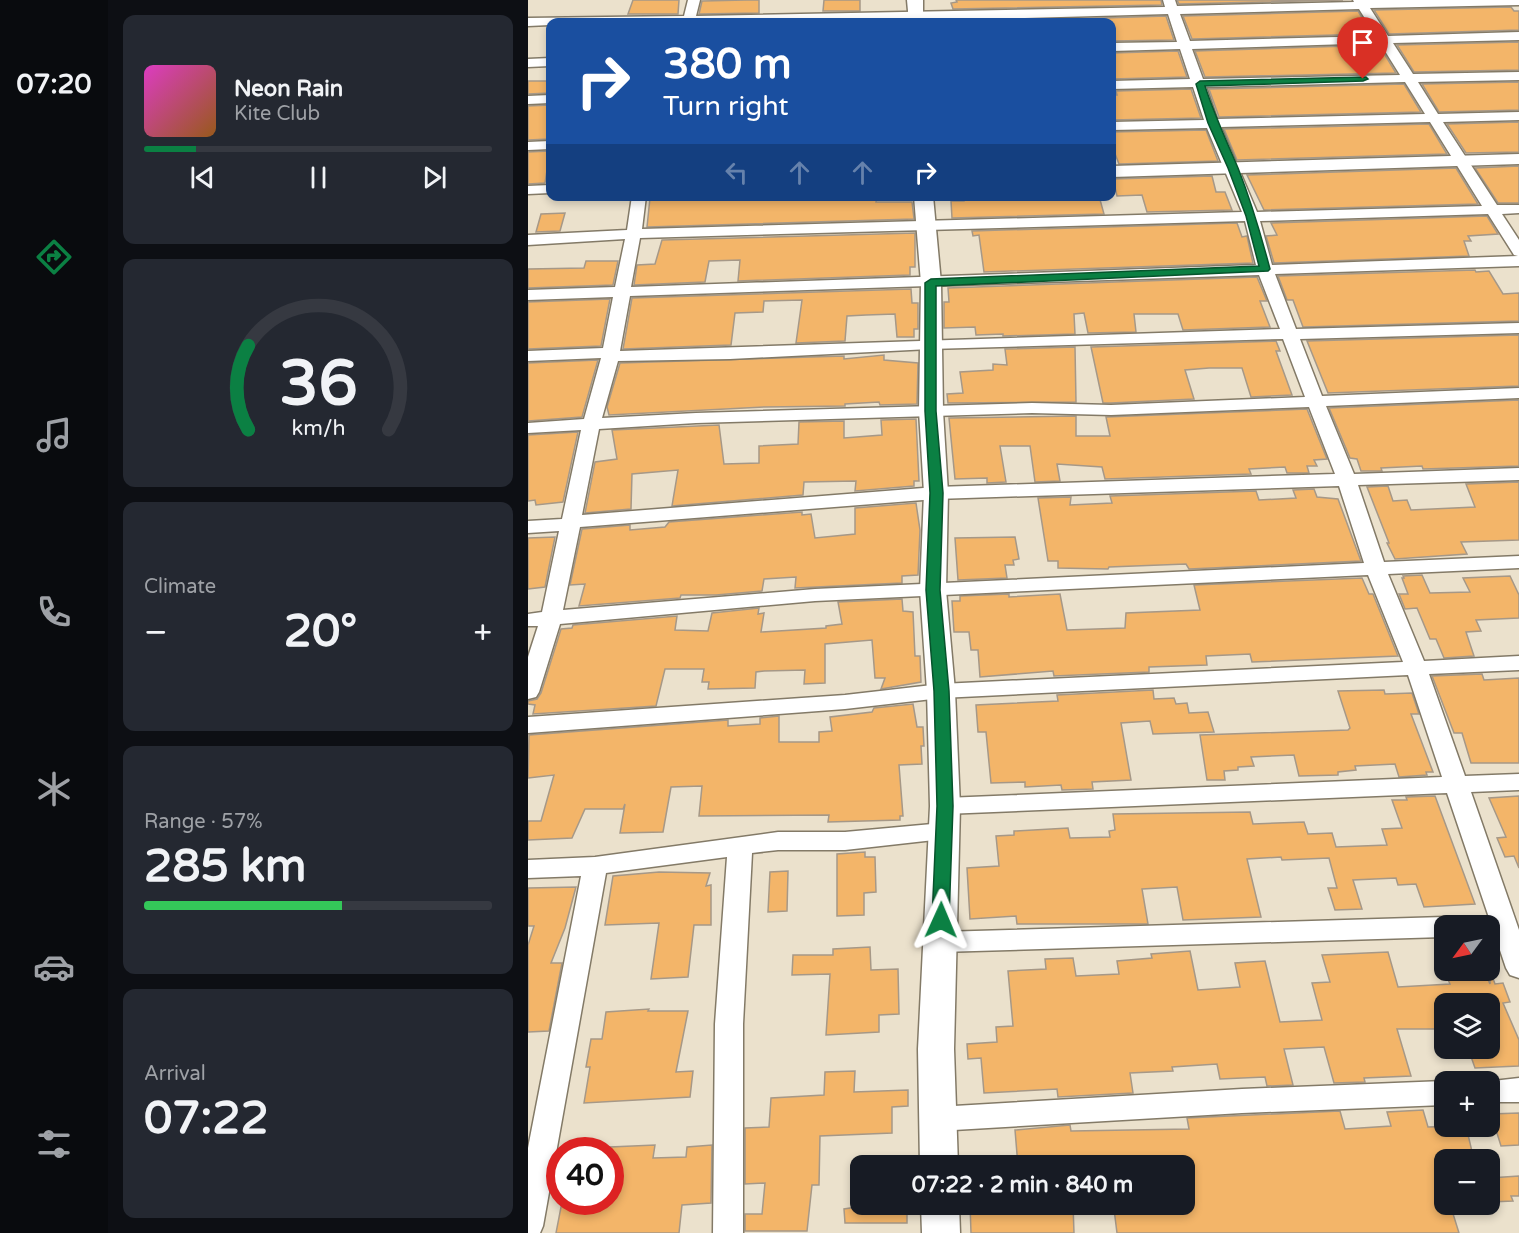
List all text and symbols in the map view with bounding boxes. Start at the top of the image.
pin [1337,17,1388,79]
icon: arrive [1346,26,1379,59]
text: 380 m [663,39,792,90]
icon: right [564,42,642,120]
text: 07:20 [17,68,91,101]
text: Neon Rain [234,76,343,102]
text: Turn right [663,90,789,123]
text: Kite Club [234,102,320,126]
icon: left [720,156,753,189]
icon: ahead [783,156,816,189]
icon: ahead [846,156,879,189]
icon: right [909,156,942,189]
icon: previous [186,161,219,194]
icon: pause [302,161,335,194]
icon: next [418,161,451,194]
icon: directions [33,236,75,278]
text: 36 [279,347,357,422]
icon: music [33,414,75,456]
text: km/h [291,415,345,441]
text: Climate [144,575,216,599]
icon: phone [33,591,75,633]
text: 20° [284,605,357,659]
text: − [144,613,168,652]
text: + [473,613,492,652]
icon: climate [33,768,75,810]
text: Range · 57% [144,810,263,834]
text: 285 km [144,840,306,894]
position arrow [909,888,973,952]
north arrow [1434,915,1500,981]
map controls [1434,915,1500,1215]
icon: car [33,946,75,988]
button: layers [1434,993,1500,1059]
text: Arrival [144,1062,206,1086]
button: + [1434,1071,1500,1137]
text: 07:22 [144,1092,269,1146]
icon: filters [33,1123,75,1165]
speed limit sign: 40 [546,1137,624,1215]
button: − [1434,1149,1500,1215]
text: 07:22 · 2 min · 840 m [912,1172,1133,1198]

